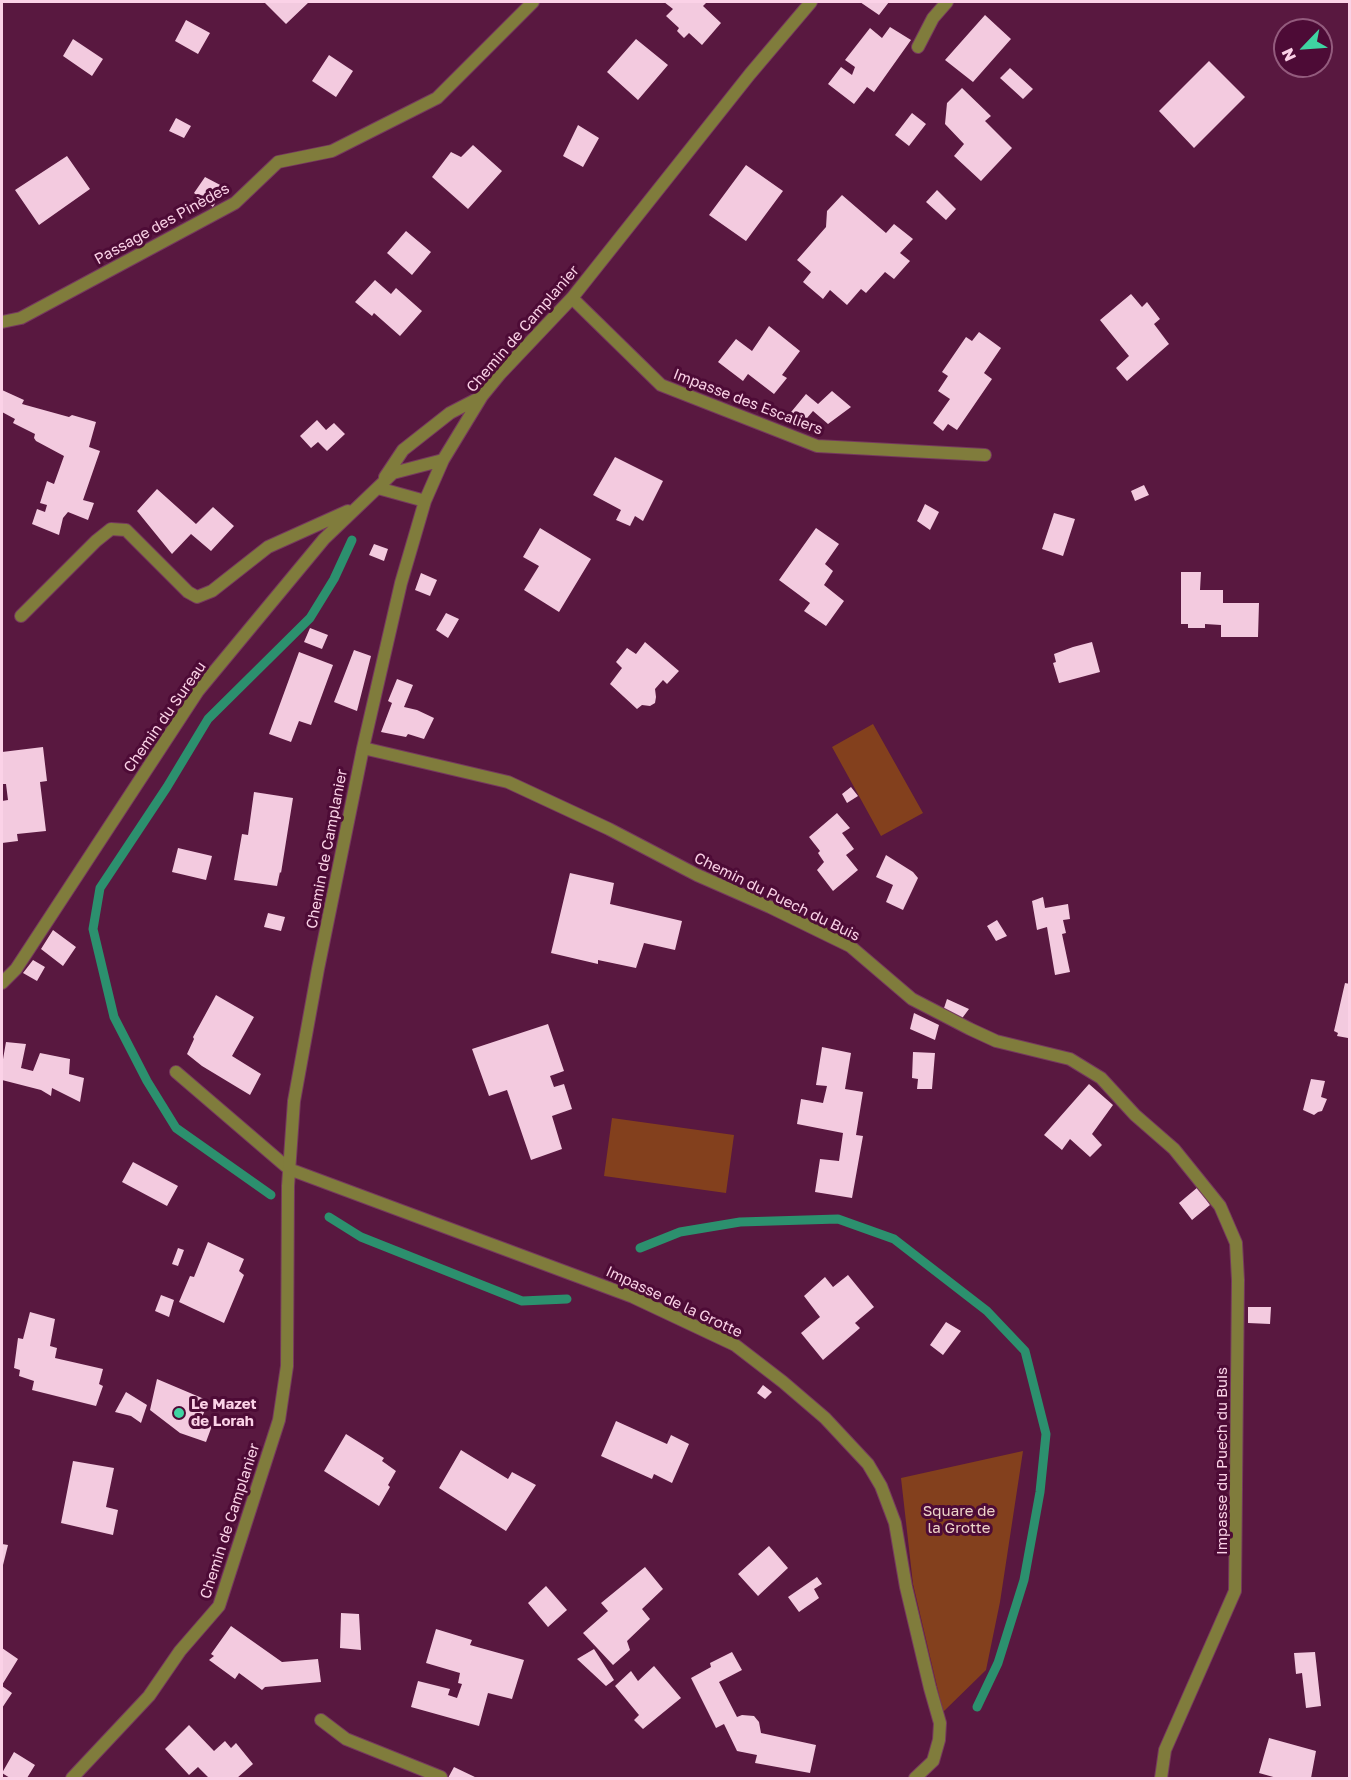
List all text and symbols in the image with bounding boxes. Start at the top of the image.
north arrow [1273,18,1333,78]
text: N [1277,45,1300,65]
street label: Passage des Pinèdes [91,179,233,269]
street label: Chemin de Camplanier [463,262,583,396]
street label: Impasse des Escaliers [671,365,825,439]
street label: Chemin du Sureau [120,658,210,776]
street label: Chemin de Camplanier [303,768,351,930]
street label: Chemin du Puech du Buis [691,849,863,945]
street label: Impasse de la Grotte [603,1262,745,1342]
street label: Impasse du Puech du Buis [1213,1367,1231,1555]
place label: Le Mazet de Lorah [191,1395,257,1430]
marker: Le Mazet de Lorah [172,1406,186,1420]
street label: Chemin de Camplanier [196,1441,264,1601]
park label: Square de la Grotte [923,1502,995,1537]

